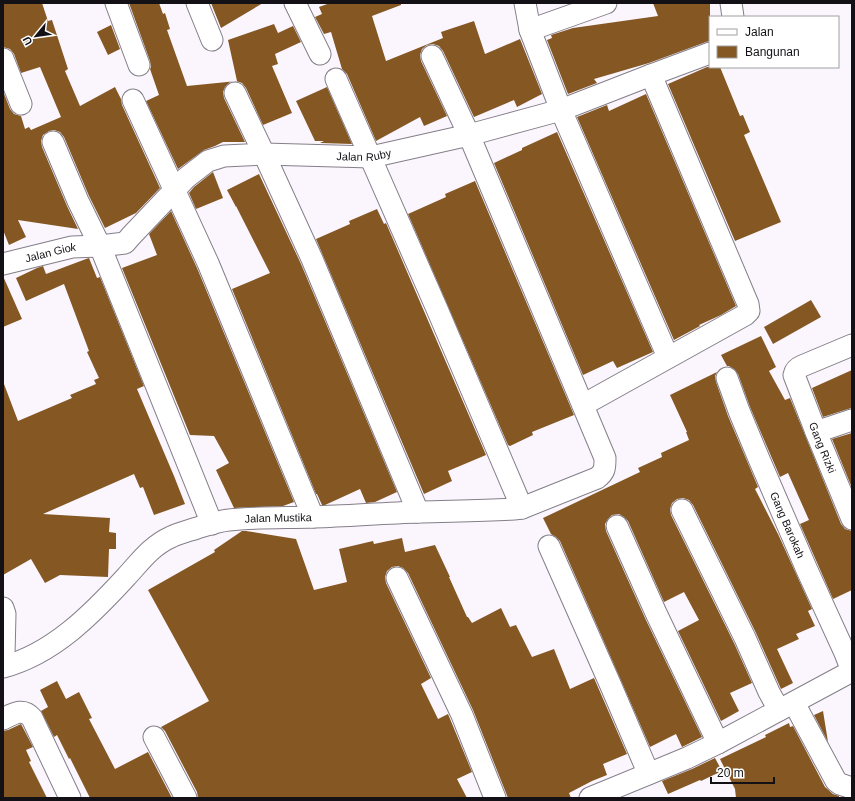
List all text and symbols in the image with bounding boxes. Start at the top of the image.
north arrow [16,16,56,56]
legend [709,16,839,68]
text: Jalan [745,25,774,39]
text: U [20,34,34,47]
text: Bangunan [745,45,800,59]
street label: Jalan Ruby [336,147,393,163]
street label: Jalan Giok [24,241,77,264]
street label: Gang Rizki [807,421,838,475]
street label: Gang Barokah [768,490,807,560]
street label: Jalan Mustika [244,511,313,525]
scale bar [711,759,774,785]
text: 20 m [717,766,744,780]

